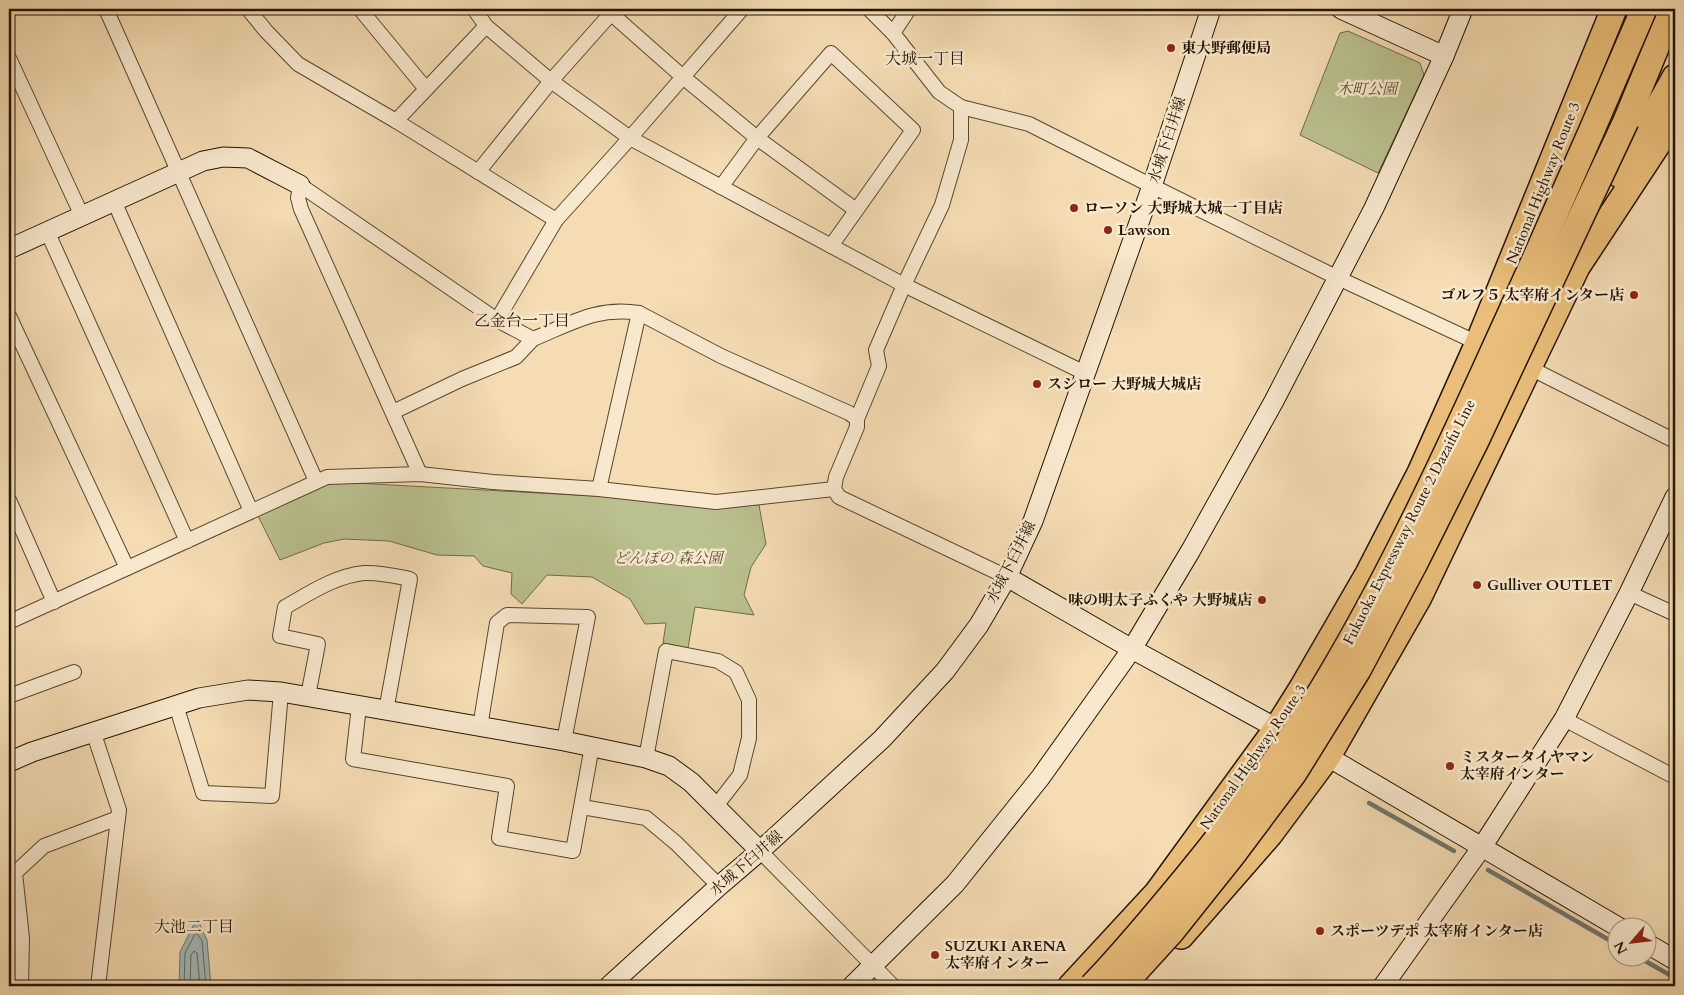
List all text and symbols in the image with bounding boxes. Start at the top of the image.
place label: 東大野郵便局 [1181,38,1271,58]
marker: 東大野郵便局 [1165,42,1177,54]
district label: 大城一丁目 [885,48,965,70]
park label: 木町公園 [1337,79,1400,99]
street label: 水城下臼井線 [1144,94,1190,186]
street label: National Highway Route 3 [1501,99,1585,267]
place label: ローソン 大野城大城一丁目店 [1084,198,1282,218]
marker: ローソン 大野城大城一丁目店 [1068,202,1080,214]
place label: Lawson [1118,220,1171,240]
marker: Lawson [1102,224,1114,236]
place label: ゴルフ５ 太宰府インター店 [1441,285,1624,305]
marker: ゴルフ５ 太宰府インター店 [1628,289,1640,301]
district label: 乙金台一丁目 [474,310,570,332]
place label: スシロー 大野城大城店 [1047,374,1201,394]
marker: スシロー 大野城大城店 [1031,378,1043,390]
street label: Fukuoka Expressway Route 2 Dazaifu Line [1338,396,1480,648]
street label: 水城下臼井線 [982,517,1040,607]
park label: どんぽの 森公園 [613,548,726,568]
place label: Gulliver OUTLET [1487,575,1613,595]
marker: Gulliver OUTLET [1471,579,1483,591]
place label: 味の明太子ふくや 大野城店 [1068,590,1252,610]
marker: 味の明太子ふくや 大野城店 [1256,594,1268,606]
street label: National Highway Route 3 [1195,680,1311,834]
place label: ミスタータイヤマン 太宰府インター [1460,747,1595,784]
marker: ミスタータイヤマン 太宰府インター [1444,760,1456,772]
street label: 水城下臼井線 [705,826,787,900]
district label: 大池二丁目 [154,916,234,938]
north arrow [1606,918,1656,968]
place label: スポーツデポ 太宰府インター店 [1330,921,1543,941]
marker: スポーツデポ 太宰府インター店 [1314,925,1326,937]
place label: SUZUKI ARENA 太宰府インター [945,936,1067,973]
text: N [1610,938,1632,958]
marker: SUZUKI ARENA 太宰府インター [929,949,941,961]

